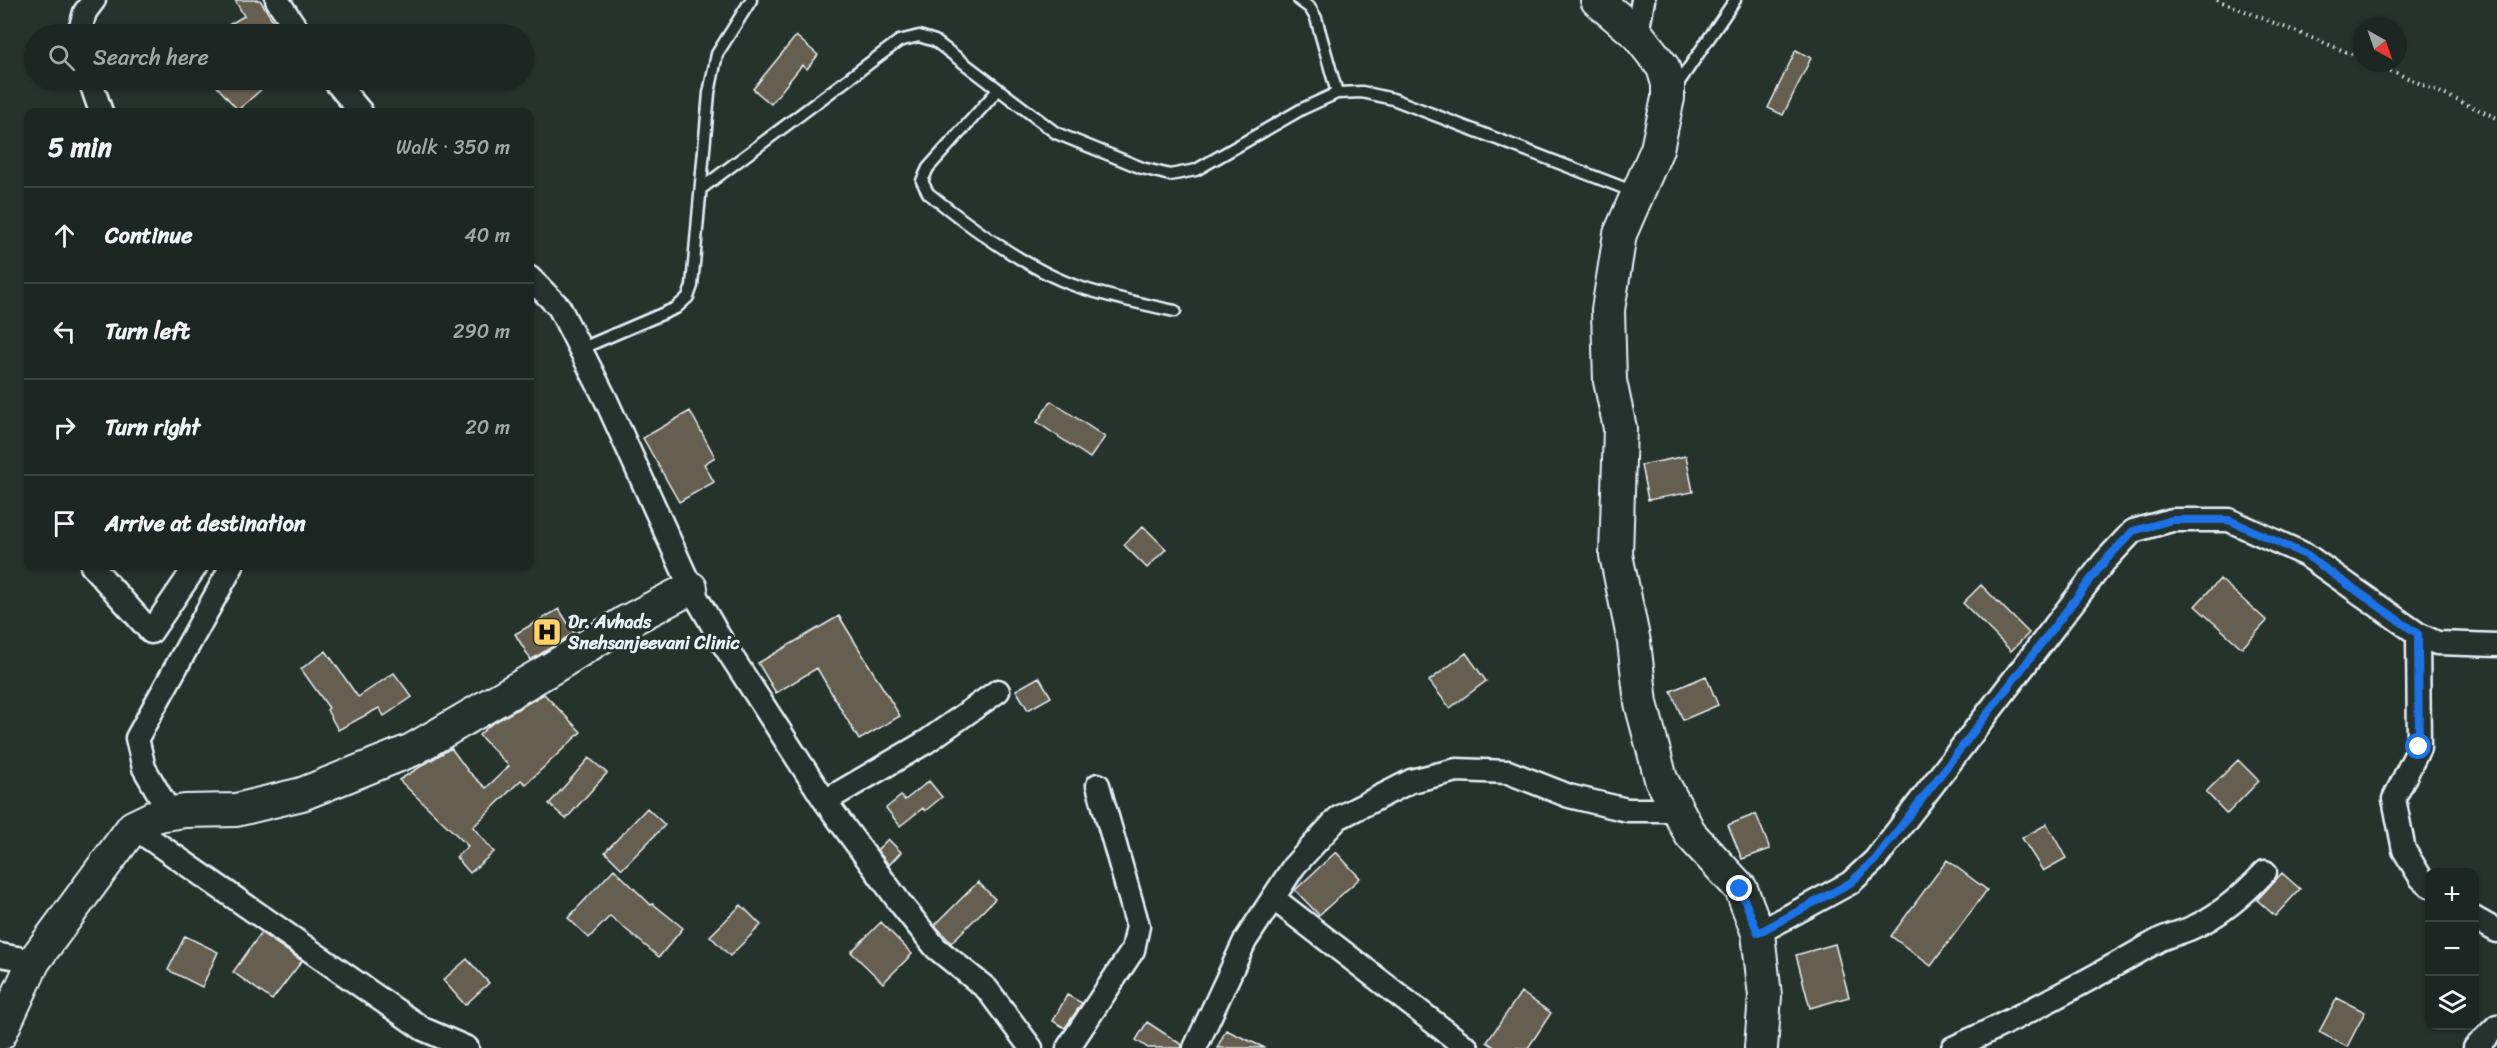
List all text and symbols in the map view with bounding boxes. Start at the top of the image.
north arrow [2353,18,2407,72]
search box [24,24,534,90]
text: Search here [93,38,209,77]
icon: search [45,41,78,74]
text: 5 min [48,124,112,170]
text: Walk · 350 m [396,130,510,165]
text: Continue [105,216,193,255]
text: 40 m [464,218,510,253]
icon: ahead [48,219,81,252]
text: Turn left [105,312,190,351]
text: 290 m [453,314,510,349]
icon: left [48,315,81,348]
text: Turn right [105,408,200,447]
text: 20 m [465,410,510,445]
icon: right [48,411,81,444]
text: Arrive at destination [105,504,306,543]
icon: arrive [48,507,81,540]
place label: Dr. Avhads Snehsanjeevani Clinic [567,606,740,659]
hospital icon: Dr. Avhads Snehsanjeevani Clinic [531,616,563,648]
route start [2405,733,2431,759]
map controls [2425,868,2479,1030]
button: + [2425,868,2479,922]
route end [1726,875,1752,901]
button: − [2425,922,2479,976]
button: layers [2425,976,2479,1030]

